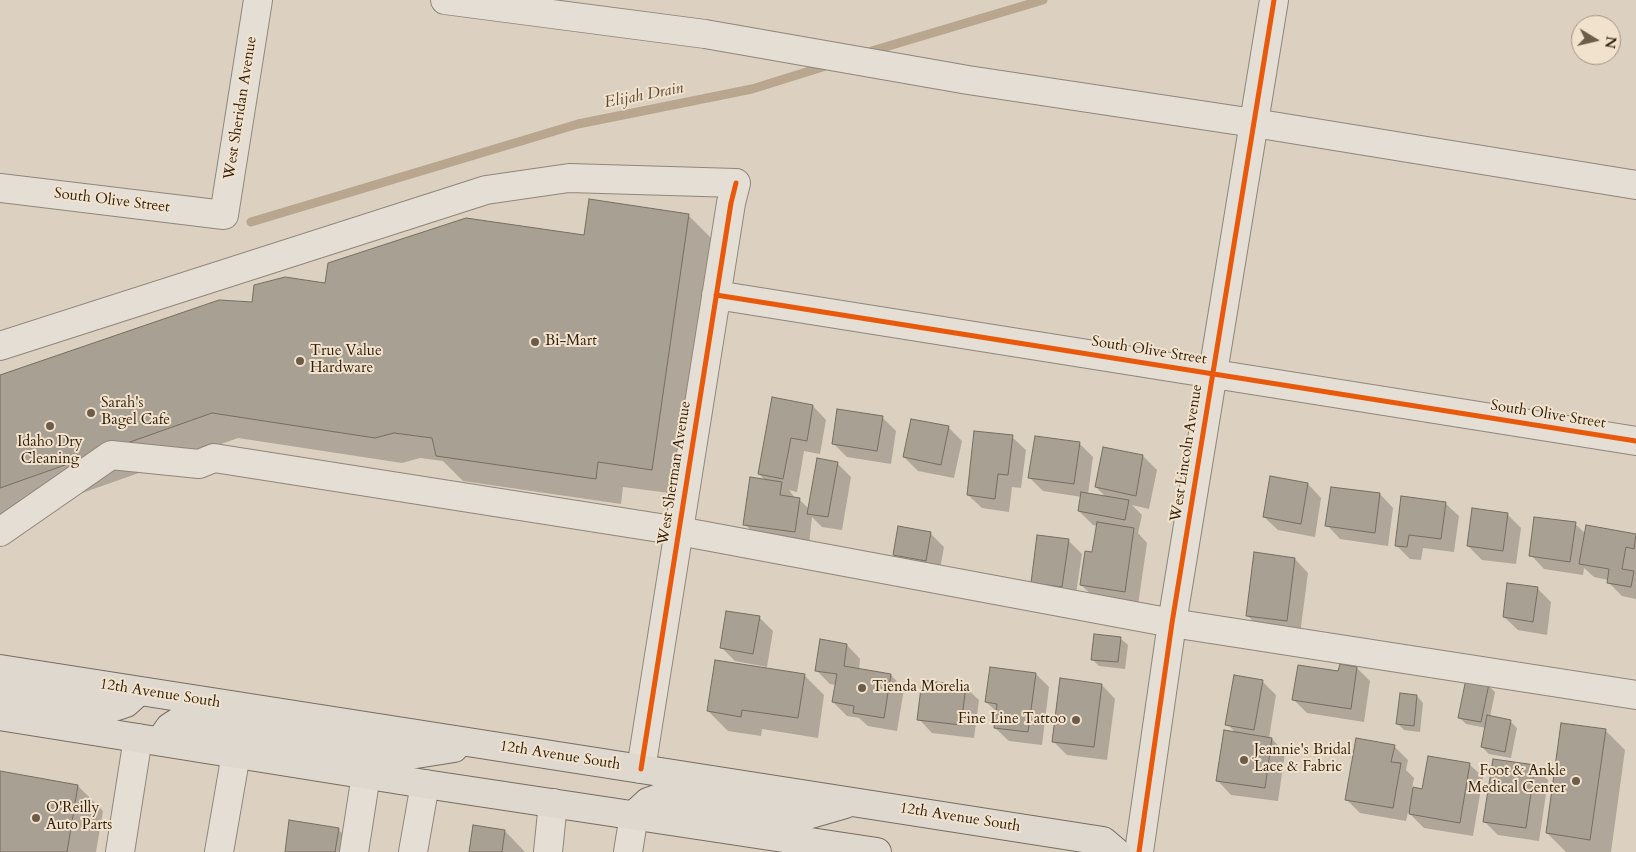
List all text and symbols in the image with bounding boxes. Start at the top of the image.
north arrow [1571,15,1621,65]
street label: West Sheridan Avenue [221,35,261,181]
text: N [1600,35,1621,50]
water label: Elijah Drain [603,79,685,113]
street label: South Olive Street [53,185,171,217]
place label: Bi-Mart [545,333,597,351]
street label: South Olive Street [1090,333,1208,369]
marker: Bi-Mart [529,336,541,348]
place label: True Value Hardware [310,343,382,378]
marker: True Value Hardware [294,355,306,367]
street label: West Lincoln Avenue [1167,383,1207,523]
place label: Sarah's Bagel Cafe [101,395,170,430]
street label: South Olive Street [1489,397,1607,433]
street label: West Sherman Avenue [655,400,695,546]
marker: Sarah's Bagel Cafe [85,407,97,419]
marker: Idaho Dry Cleaning [44,420,56,432]
place label: Idaho Dry Cleaning [17,434,83,469]
street label: 12th Avenue South [98,676,222,712]
place label: Tienda Morelia [872,679,970,697]
marker: Tienda Morelia [856,682,868,694]
place label: Fine Line Tattoo [958,711,1066,729]
marker: Fine Line Tattoo [1070,714,1082,726]
street label: 12th Avenue South [498,738,622,774]
place label: Jeannie's Bridal Lace & Fabric [1254,742,1351,777]
marker: Jeannie's Bridal Lace & Fabric [1238,754,1250,766]
place label: Foot & Ankle Medical Center [1468,763,1566,798]
marker: Foot & Ankle Medical Center [1570,775,1582,787]
place label: O'Reilly Auto Parts [46,800,112,835]
street label: 12th Avenue South [898,800,1022,836]
marker: O'Reilly Auto Parts [30,812,42,824]

